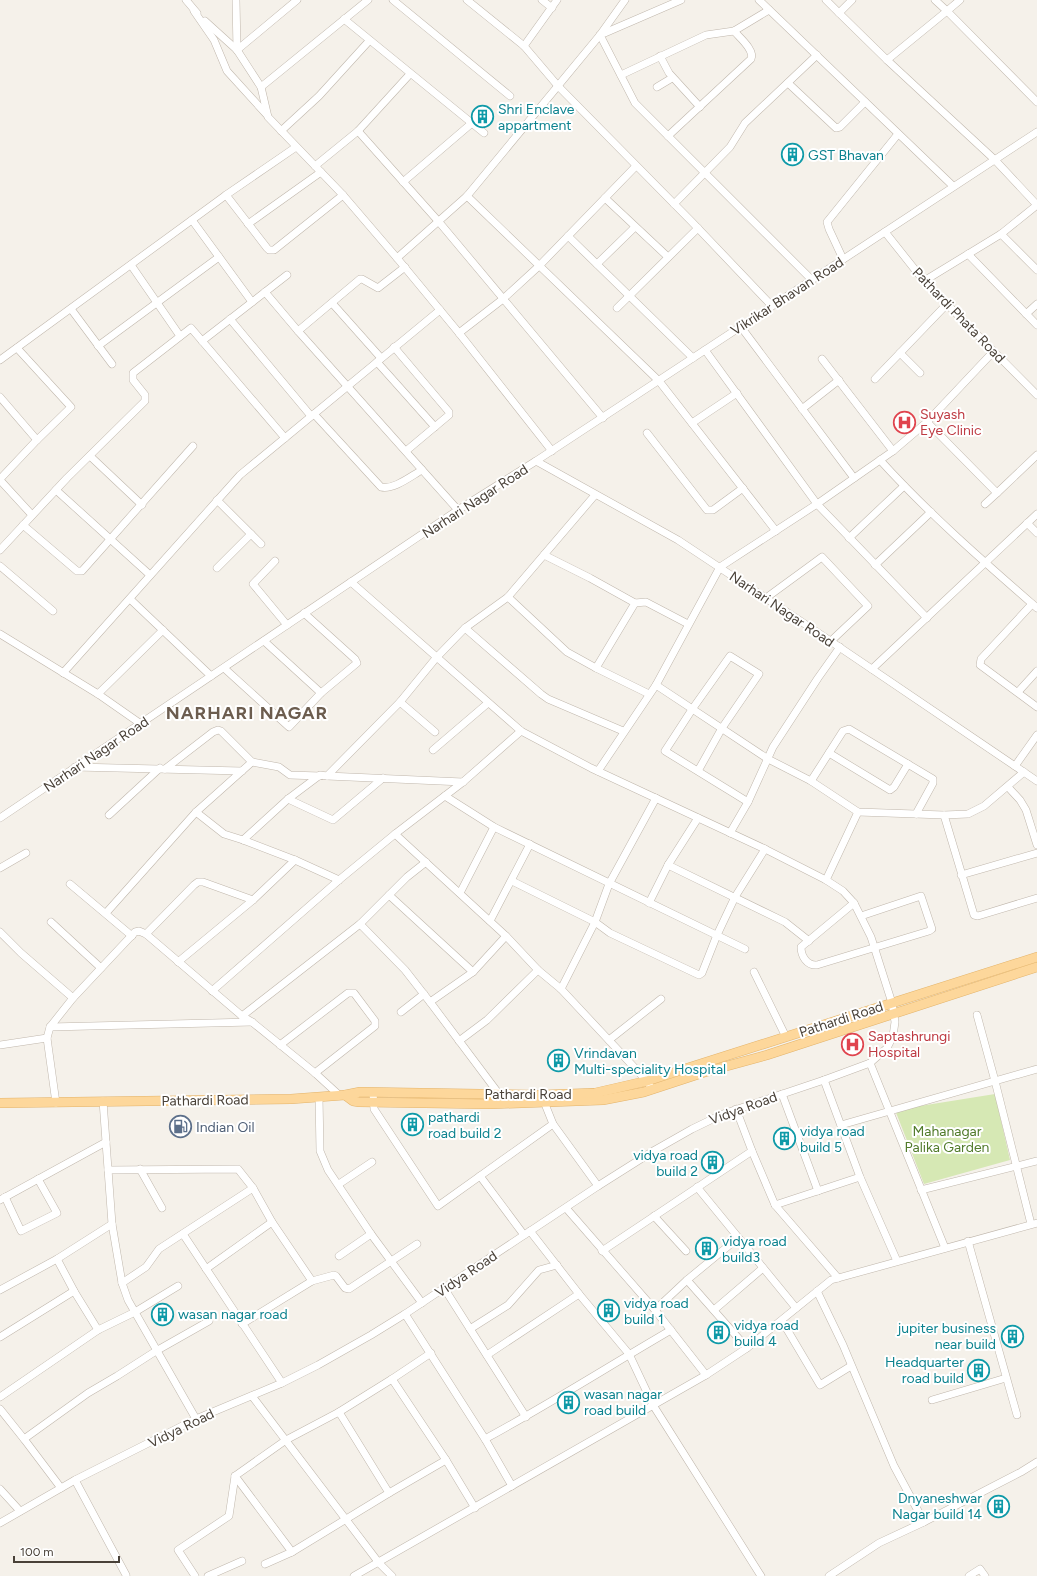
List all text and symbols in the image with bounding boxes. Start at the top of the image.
place label: Shri Enclave appartment [498,101,575,134]
building icon: Shri Enclave appartment [470,104,496,130]
building icon: GST Bhavan [780,142,806,168]
place label: GST Bhavan [808,147,884,164]
street label: Vikrikar Bhavan Road [728,254,847,339]
street label: Pathardi Phata Road [909,264,1009,367]
place label: Suyash Eye Clinic [920,406,982,439]
hospital icon: Suyash Eye Clinic [891,409,917,435]
street label: Narhari Nagar Road [419,461,531,542]
street label: Narhari Nagar Road [726,568,837,651]
district label: NARHARI NAGAR [166,702,328,724]
street label: Narhari Nagar Road [41,713,152,796]
street label: Pathardi Road [797,998,885,1041]
place label: Saptashrungi Hospital [868,1028,951,1061]
hospital icon: Saptashrungi Hospital [840,1031,866,1057]
place label: Vrindavan Multi-speciality Hospital [574,1045,726,1078]
building icon: Vrindavan Multi-speciality Hospital [546,1048,572,1074]
street label: Pathardi Road [484,1086,572,1103]
street label: Vidya Road [707,1088,780,1129]
street label: Pathardi Road [161,1091,249,1110]
place label: pathardi road build 2 [428,1109,502,1142]
building icon: pathardi road build 2 [399,1112,425,1138]
fuel station icon: Indian Oil [167,1114,193,1140]
place label: Indian Oil [196,1119,255,1136]
place label: vidya road build 5 [800,1123,865,1156]
park label: Mahanagar Palika Garden [905,1123,990,1156]
building icon: vidya road build 5 [771,1126,797,1152]
place label: vidya road build 2 [633,1147,698,1180]
building icon: vidya road build 2 [700,1150,726,1176]
place label: vidya road build3 [722,1233,787,1266]
building icon: vidya road build3 [694,1236,720,1262]
street label: Vidya Road [432,1247,501,1301]
place label: vidya road build 1 [624,1295,689,1328]
building icon: vidya road build 1 [596,1298,622,1324]
building icon: wasan nagar road [149,1301,175,1327]
place label: wasan nagar road [178,1306,288,1323]
place label: vidya road build 4 [734,1317,799,1350]
building icon: vidya road build 4 [705,1320,731,1346]
place label: jupiter business near build [897,1320,996,1353]
building icon: jupiter business near build [999,1323,1025,1349]
place label: Headquarter road build [885,1354,964,1387]
building icon: Headquarter road build [966,1357,992,1383]
place label: wasan nagar road build [584,1386,662,1419]
building icon: wasan nagar road build [555,1389,581,1415]
street label: Vidya Road [146,1405,217,1452]
place label: Dnyaneshwar Nagar build 14 [892,1490,982,1523]
building icon: Dnyaneshwar Nagar build 14 [985,1493,1011,1519]
scale bar [14,1538,119,1564]
text: 100 m [20,1545,54,1559]

